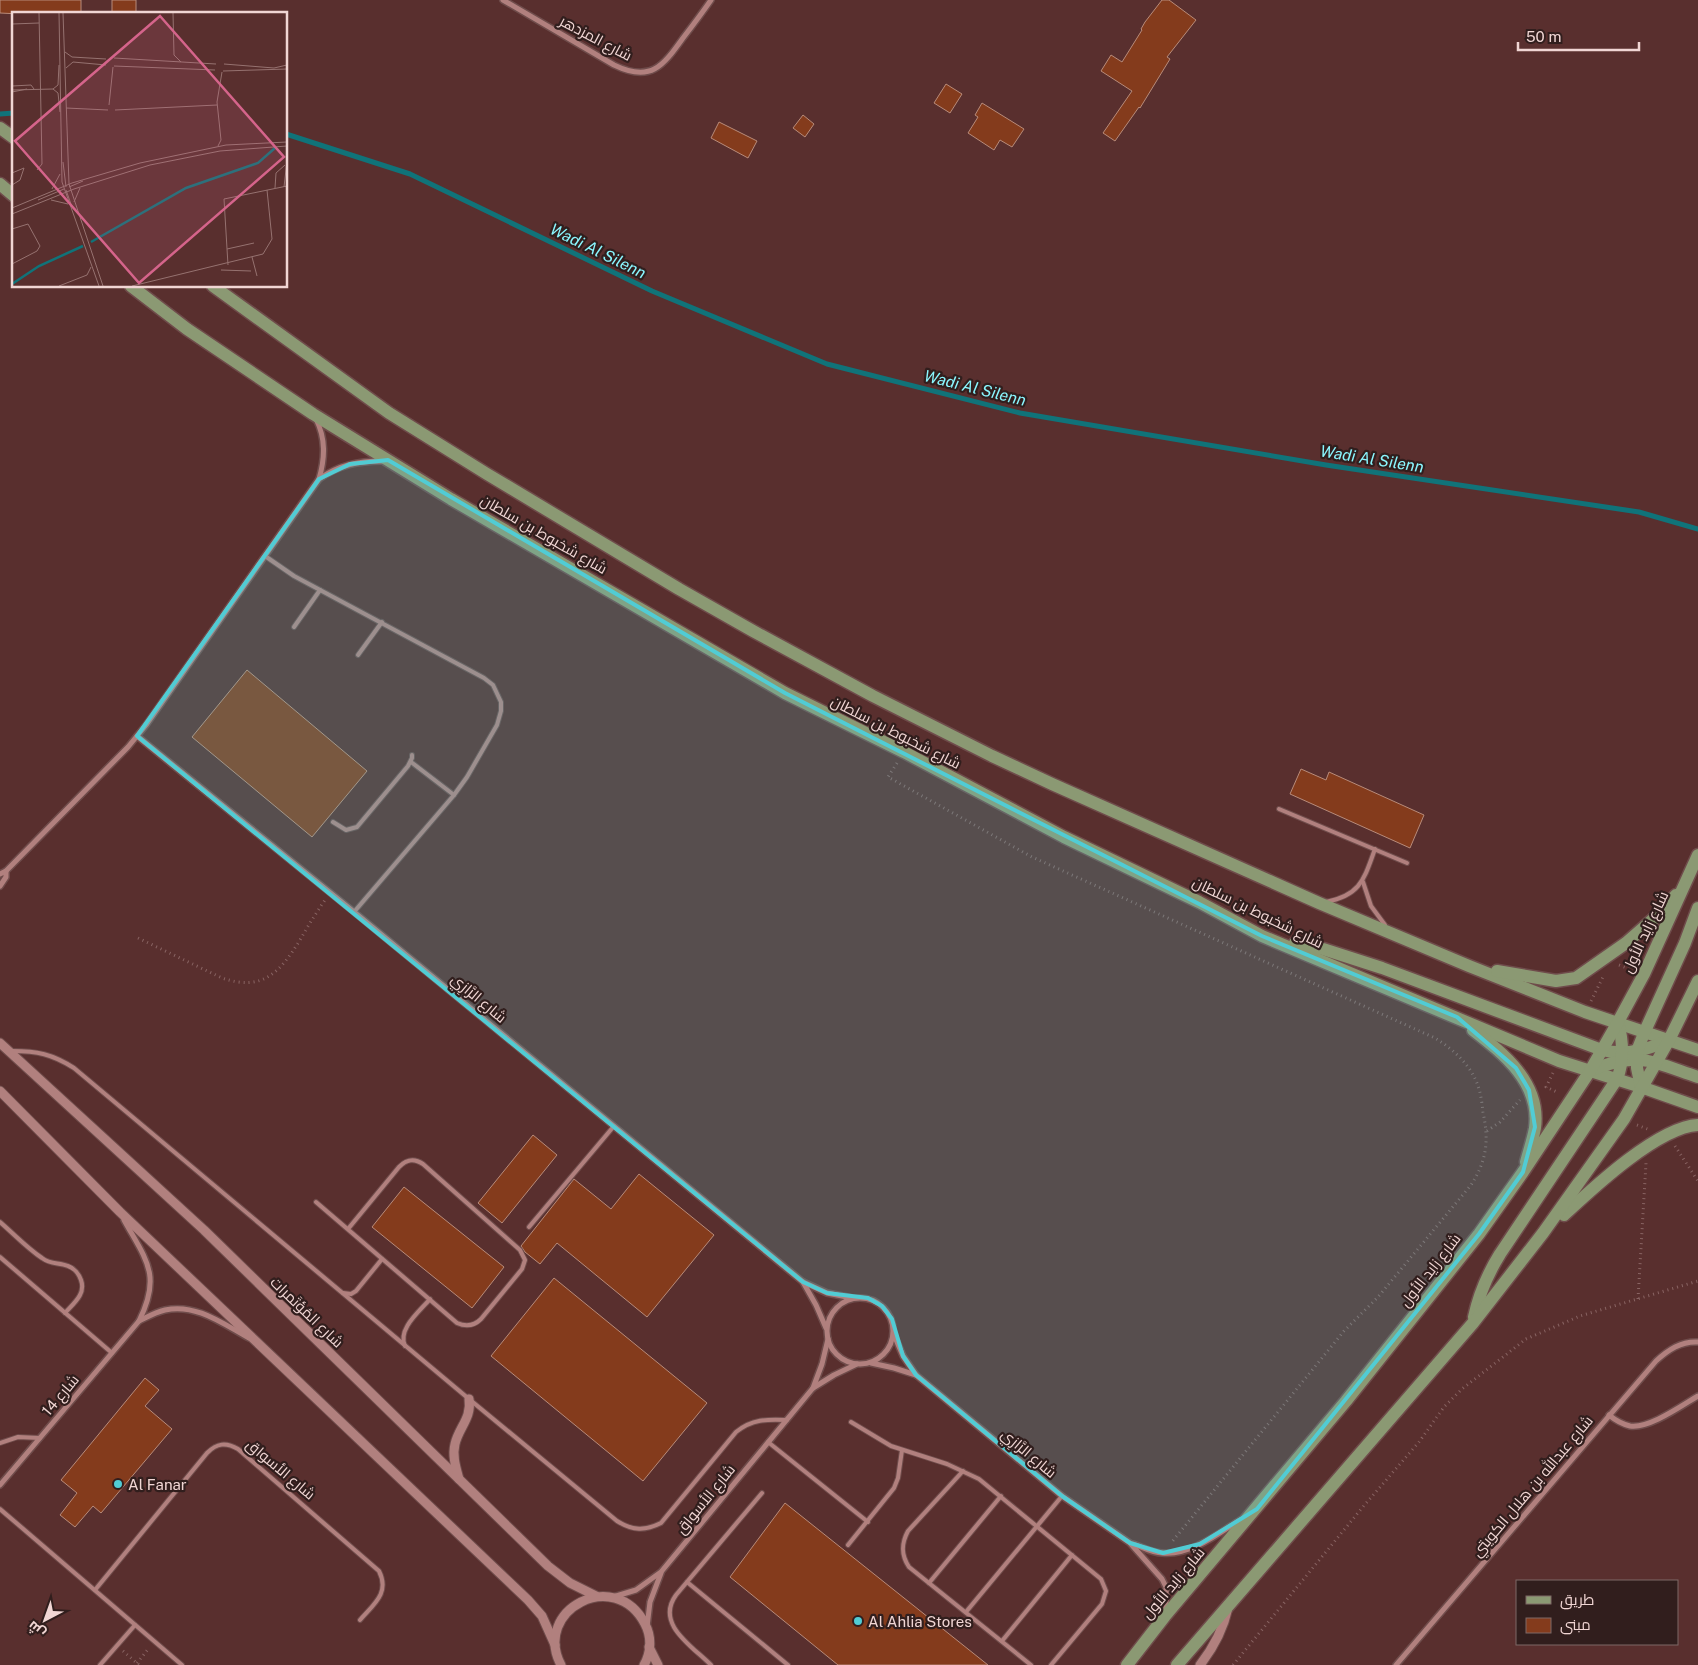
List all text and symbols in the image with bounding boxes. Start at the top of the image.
street label: شارع المزدهر [555,11,635,67]
inset map [12,12,288,288]
scale bar [1518,20,1639,52]
text: 50 m [1526,28,1561,45]
water label: Wadi Al Silenn [547,220,649,282]
water label: Wadi Al Silenn [922,366,1028,410]
water label: Wadi Al Silenn [1319,441,1425,477]
street label: شارع شخبوط بن سلطان [476,491,610,580]
street label: شارع شخبوط بن سلطان [827,692,964,775]
street label: شارع شخبوط بن سلطان [1189,873,1326,954]
street label: شارع زايد الأول [1619,888,1674,977]
street label: شارع الرَّازِي [445,970,510,1029]
street label: شارع زايد الأول [1396,1230,1466,1312]
street label: شارع المُؤتَمرات [265,1273,347,1353]
street label: شارع 14 [38,1371,84,1421]
street label: شارع عبدالله بن هلال الكويتي [1467,1411,1599,1562]
street label: شارع الرَّازِي [995,1425,1060,1484]
street label: شارع الأسواق [241,1435,319,1505]
street label: شارع الأسواق [672,1461,741,1539]
place label: Al Fanar [128,1476,187,1493]
marker: Al Fanar [112,1478,124,1490]
street label: شارع زايد الأول [1138,1544,1210,1624]
legend [1516,1580,1678,1645]
text: طريق [1560,1591,1594,1610]
north arrow [20,1595,70,1645]
place label: Al Ahlia Stores [868,1613,972,1630]
marker: Al Ahlia Stores [852,1615,864,1627]
text: مبنى [1560,1616,1591,1635]
text: ش [24,1617,49,1642]

